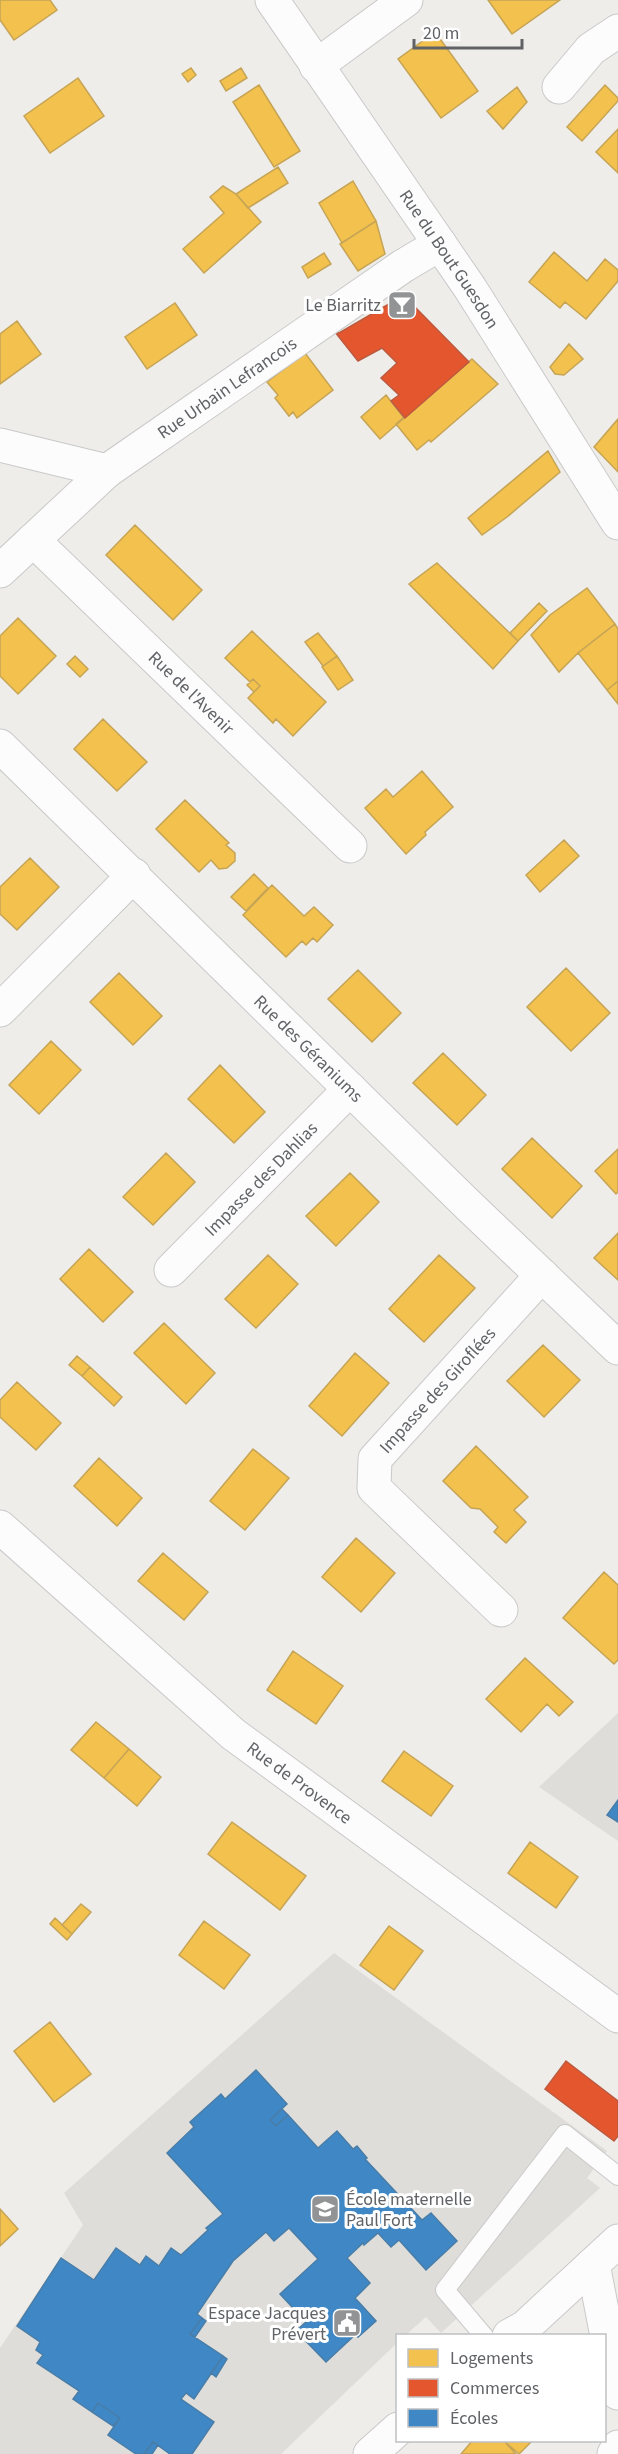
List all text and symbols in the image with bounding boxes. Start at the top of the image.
scale bar [414,12,522,50]
text: 20 m [423,21,459,46]
street label: Rue du Bout Guesdon [393,185,505,334]
bar icon: Le Biarritz [386,289,418,321]
place label: Le Biarritz [305,293,381,318]
street label: Rue Urbain Lefrancois [153,331,302,445]
street label: Rue de l'Avenir [142,646,240,741]
street label: Rue des Géraniums [248,989,368,1108]
street label: Impasse des Dahlias [199,1117,324,1242]
street label: Impasse des Giroflées [374,1322,502,1459]
street label: Rue de Provence [241,1736,357,1830]
place label: École maternelle Paul Fort [346,2187,472,2233]
school or university icon: École maternelle Paul Fort [309,2193,341,2225]
place label: Espace Jacques Prévert [208,2301,326,2347]
public building icon: Espace Jacques Prévert [331,2307,363,2339]
legend [396,2334,606,2442]
text: Logements [450,2346,533,2371]
text: Commerces [450,2376,539,2401]
text: Écoles [450,2406,498,2431]

